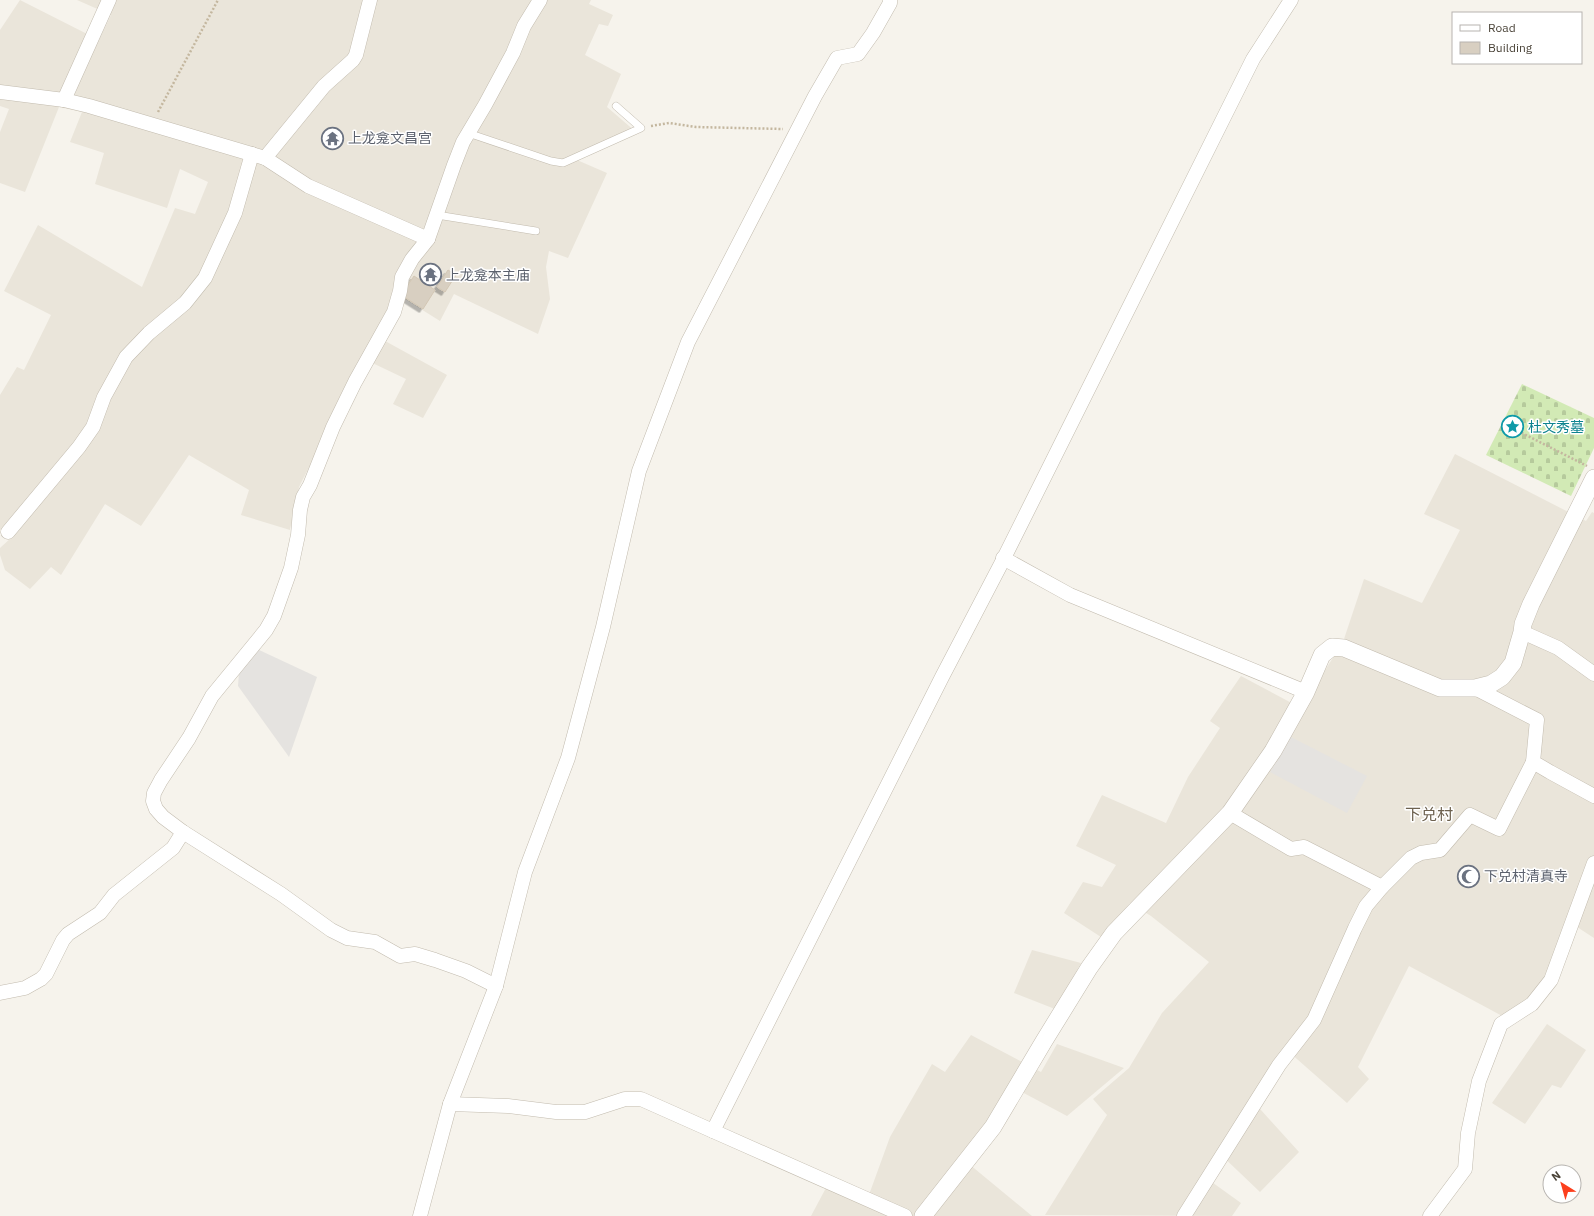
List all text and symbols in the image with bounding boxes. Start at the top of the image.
legend [1452,12,1582,64]
text: Road [1488,20,1516,35]
text: Building [1488,40,1533,55]
temple icon: 上龙龛文昌宫 [319,125,345,151]
place label: 上龙龛文昌宫 [348,129,432,147]
temple icon: 上龙龛本主庙 [417,262,443,288]
place label: 上龙龛本主庙 [446,266,530,284]
place icon: 杜文秀墓 [1500,414,1526,440]
place label: 杜文秀墓 [1528,418,1584,436]
district label: 下兑村 [1405,804,1453,824]
mosque icon: 下兑村清真寺 [1456,863,1482,889]
place label: 下兑村清真寺 [1484,867,1568,885]
north arrow [1542,1164,1582,1204]
text: N [1549,1168,1563,1184]

